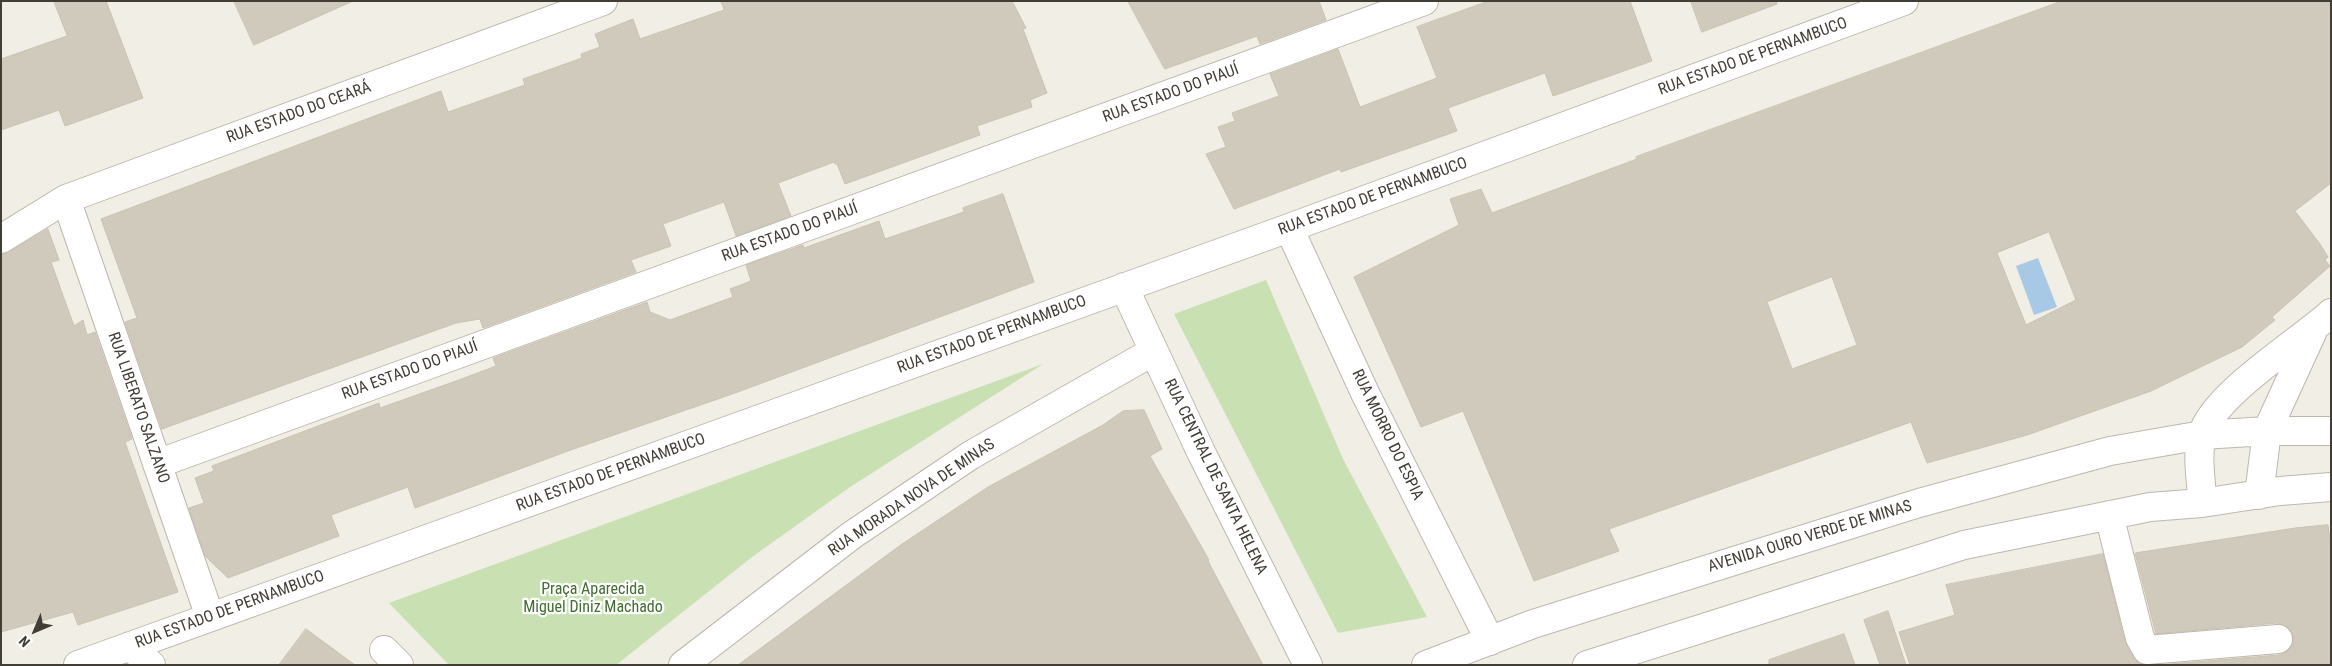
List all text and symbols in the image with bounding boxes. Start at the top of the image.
street label: RUA ESTADO DE PERNAMBUCO [1656,14,1850,100]
street label: RUA ESTADO DO PIAUÍ [1100,60,1242,128]
street label: RUA ESTADO DO CEARÁ [224,78,374,148]
street label: RUA ESTADO DE PERNAMBUCO [1276,154,1470,240]
street label: RUA ESTADO DO PIAUÍ [719,199,861,267]
street label: RUA ESTADO DE PERNAMBUCO [895,292,1089,378]
street label: RUA LIBERATO SALZANO [103,330,173,486]
street label: RUA ESTADO DO PIAUÍ [339,337,481,405]
street label: RUA MORRO DO ESPIA [1347,366,1427,504]
street label: RUA CENTRAL DE SANTA HELENA [1159,376,1271,578]
street label: RUA ESTADO DE PERNAMBUCO [514,430,708,516]
street label: RUA MORADA NOVA DE MINAS [825,435,999,561]
street label: AVENIDA OURO VERDE DE MINAS [1706,497,1914,577]
street label: RUA ESTADO DE PERNAMBUCO [133,567,327,653]
park label: Praça Aparecida Miguel Diniz Machado [523,580,663,618]
north arrow [10,606,60,656]
text: N [16,633,33,650]

